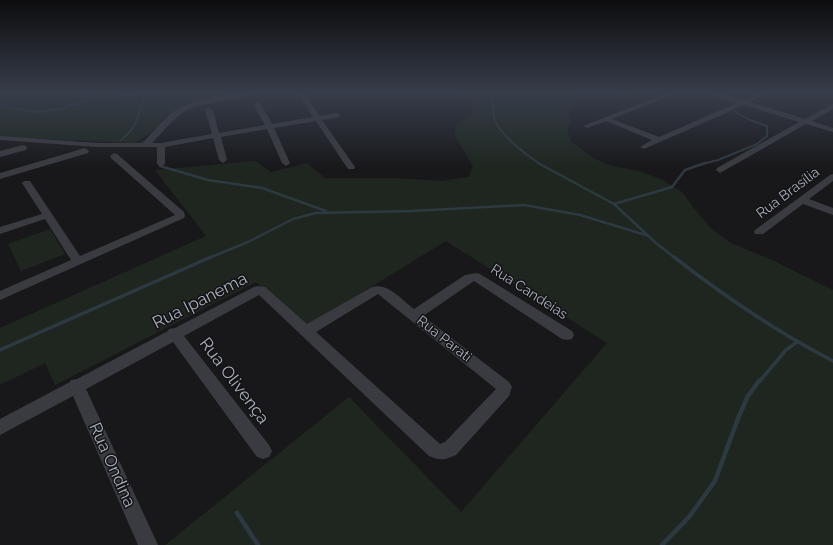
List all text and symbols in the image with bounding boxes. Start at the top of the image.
street label: Rua Brasília [753,164,823,222]
street label: Rua Candeias [487,261,571,323]
street label: Rua Ipanema [149,268,251,334]
street label: Rua Parati [413,312,475,366]
street label: Rua Olivença [195,334,273,428]
street label: Rua Ondina [84,419,140,511]

